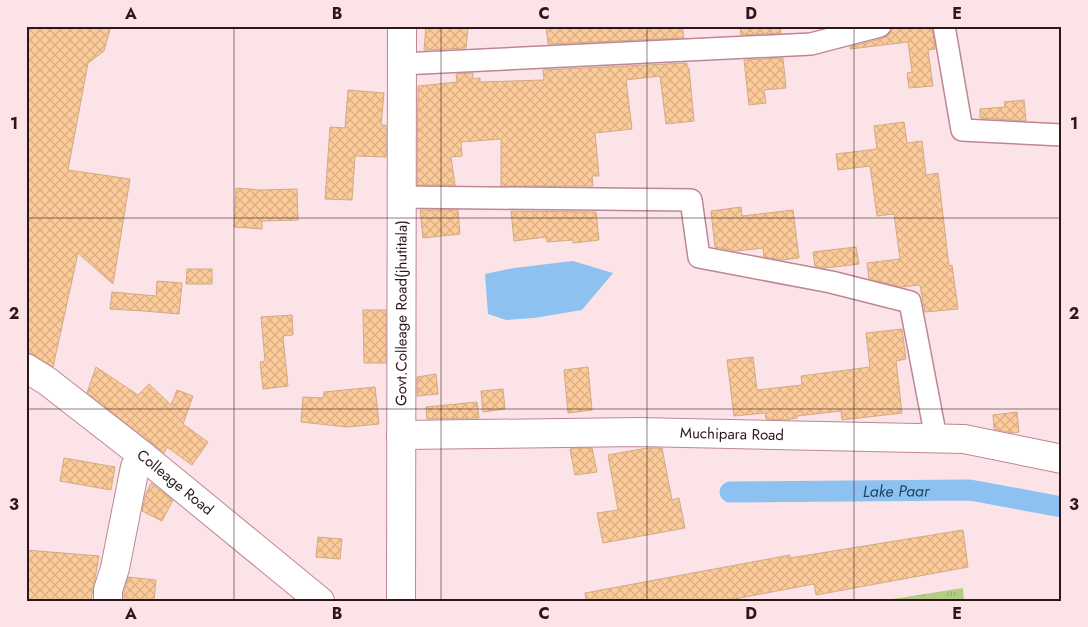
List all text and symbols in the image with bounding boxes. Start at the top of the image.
text: A [124,2,137,25]
text: B [332,2,342,25]
text: C [538,2,550,25]
text: D [745,2,757,25]
text: E [952,2,962,25]
text: 1 [10,112,18,135]
text: 1 [1070,112,1078,135]
street label: Govt.Colleage Road(jhutitala) [390,220,413,406]
text: 2 [9,302,19,325]
text: 2 [1069,302,1079,325]
street label: Muchipara Road [680,422,784,446]
street label: Colleage Road [132,444,218,520]
water label: Lake Paar [863,479,931,502]
text: 3 [9,493,19,516]
text: 3 [1069,493,1079,516]
text: A [124,602,137,625]
text: B [332,602,342,625]
text: C [538,602,550,625]
text: D [745,602,757,625]
text: E [952,602,962,625]

